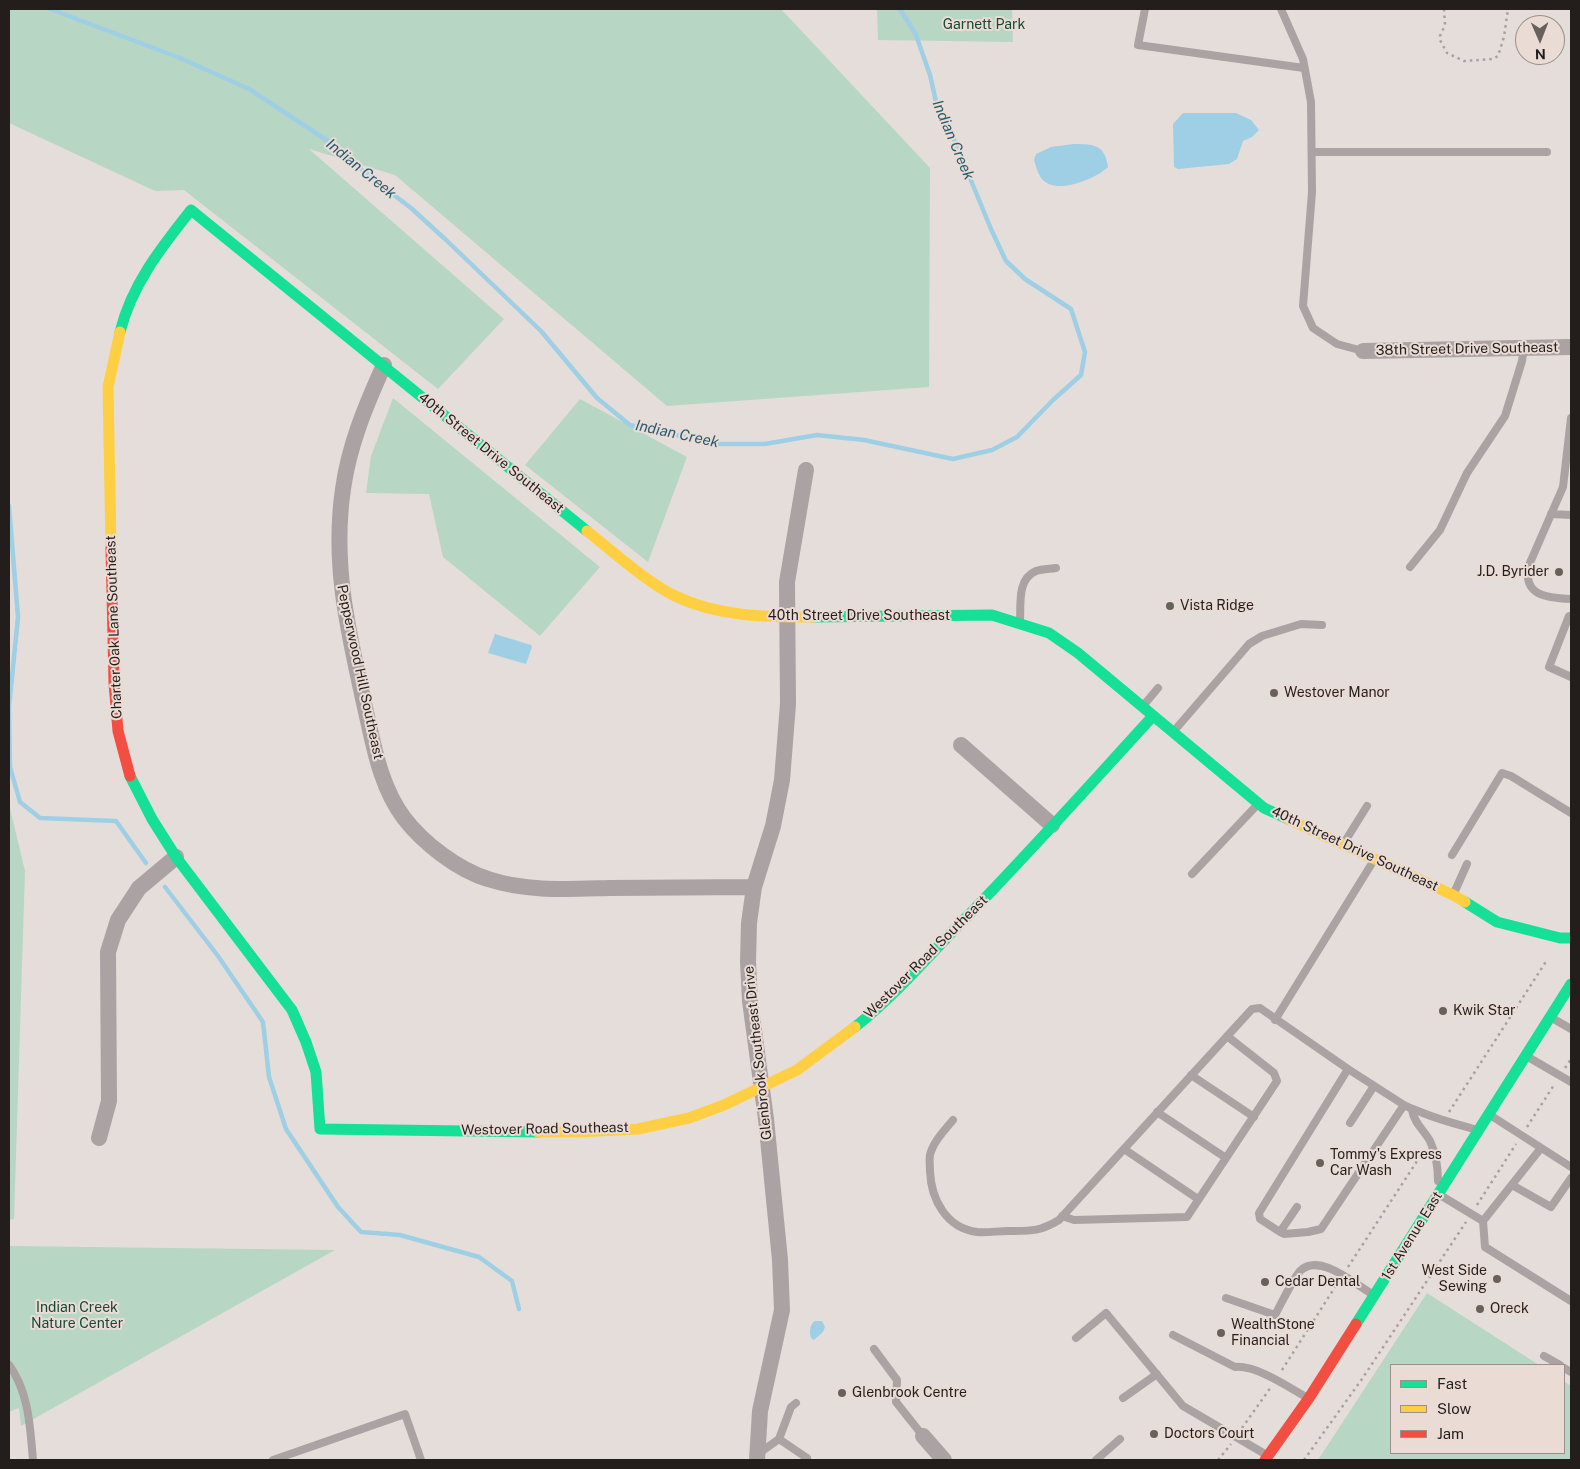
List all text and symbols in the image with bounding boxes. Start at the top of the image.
north arrow [1515,15,1565,65]
park label: Garnett Park [943,17,1025,33]
text: N [1535,46,1546,62]
water label: Indian Creek [928,97,978,183]
water label: Indian Creek [322,135,400,203]
street label: 38th Street Drive Southeast [1376,339,1558,359]
street label: 40th Street Drive Southeast [415,389,567,517]
water label: Indian Creek [634,416,720,452]
street label: Charter Oak Lane Southeast [102,535,126,719]
place label: J.D. Byrider [1477,564,1549,580]
marker: J.D. Byrider [1553,566,1565,578]
street label: Pepperwood Hill Southeast [333,583,387,761]
place label: Vista Ridge [1180,598,1254,614]
marker: Vista Ridge [1164,600,1176,612]
street label: 40th Street Drive Southeast [768,608,950,624]
place label: Westover Manor [1284,685,1390,701]
marker: Westover Manor [1268,687,1280,699]
street label: 40th Street Drive Southeast [1269,803,1441,895]
street label: Westover Road Southeast [861,892,991,1022]
street label: Glenbrook Southeast Drive [741,965,775,1141]
place label: Kwik Star [1453,1003,1515,1019]
marker: Kwik Star [1437,1005,1449,1017]
street label: Westover Road Southeast [461,1119,629,1139]
place label: Tommy's Express Car Wash [1330,1147,1442,1180]
marker: Tommy's Express Car Wash [1314,1157,1326,1169]
street label: 1st Avenue East [1378,1188,1446,1284]
place label: West Side Sewing [1422,1263,1487,1295]
marker: West Side Sewing [1491,1273,1503,1285]
place label: Cedar Dental [1275,1274,1360,1290]
marker: Cedar Dental [1259,1276,1271,1288]
park label: Indian Creek Nature Center [31,1300,123,1332]
place label: Oreck [1490,1301,1529,1317]
marker: Oreck [1474,1303,1486,1315]
place label: WealthStone Financial [1231,1317,1315,1350]
marker: WealthStone Financial [1215,1327,1227,1339]
legend [1390,1364,1565,1454]
text: Fast [1437,1375,1467,1392]
place label: Glenbrook Centre [852,1385,967,1401]
marker: Glenbrook Centre [836,1387,848,1399]
text: Slow [1437,1400,1471,1417]
text: Jam [1437,1425,1464,1442]
place label: Doctors Court [1164,1426,1254,1442]
marker: Doctors Court [1148,1428,1160,1440]

